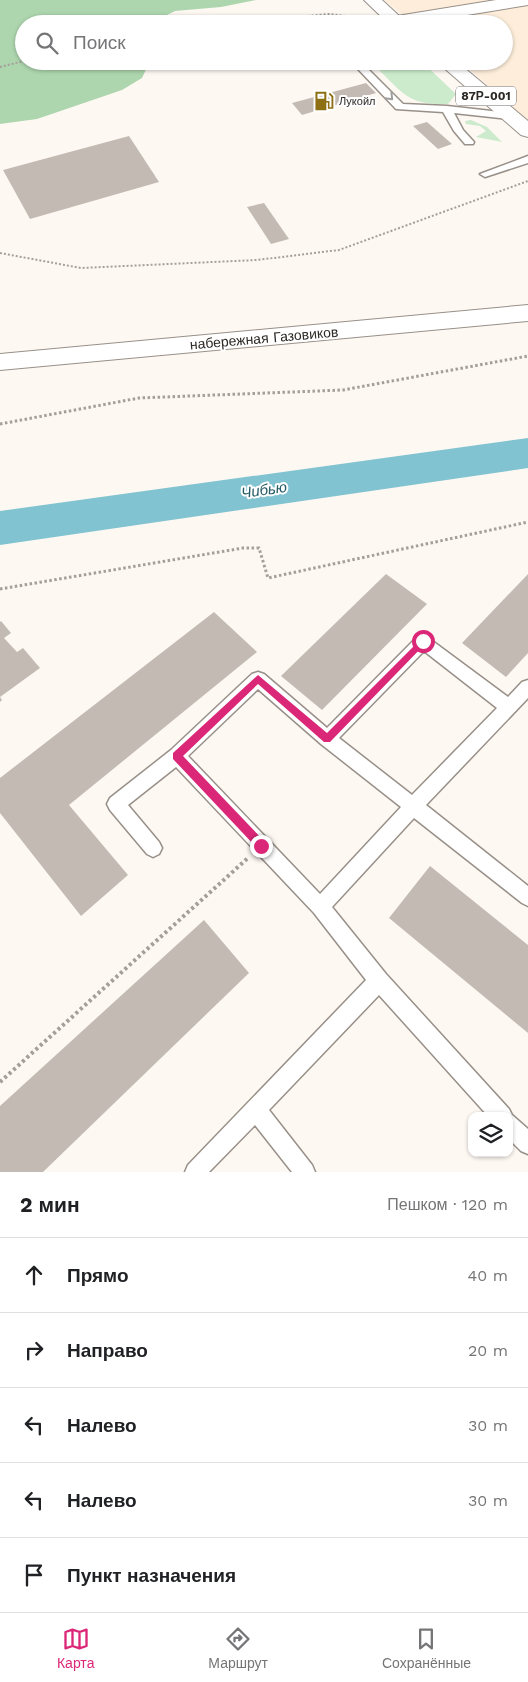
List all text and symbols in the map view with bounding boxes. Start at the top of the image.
search box [15,15,513,70]
icon: search [33,29,61,57]
text: Поиск [73,31,126,54]
road number: 87Р-001 [456,86,516,105]
fuel station icon: Лукойл [313,90,335,112]
one-way arrow [385,91,394,100]
place label: Лукойл [339,95,375,108]
street label: набережная Газовиков [189,324,339,352]
water label: Чибью [240,478,288,502]
route start [412,630,435,653]
route end [250,835,273,858]
map controls [468,1112,513,1157]
button: layers [468,1112,513,1157]
text: 2 мин [20,1192,80,1217]
text: Пешком · 120 m [387,1195,508,1214]
icon: ahead [20,1261,48,1289]
text: Прямо [67,1264,129,1287]
text: 40 m [468,1266,508,1285]
icon: right [20,1336,48,1364]
text: Направо [67,1339,148,1362]
text: 20 m [468,1341,508,1360]
icon: left [20,1411,48,1439]
text: Налево [67,1414,137,1437]
text: 30 m [468,1416,508,1435]
icon: left [20,1486,48,1514]
text: Налево [67,1489,137,1512]
text: 30 m [468,1491,508,1510]
icon: arrive [20,1561,48,1589]
text: Пункт назначения [67,1564,236,1587]
tab: Карта [57,1625,94,1671]
tab: Маршрут [208,1625,268,1671]
tab: Сохранённые [382,1625,471,1671]

